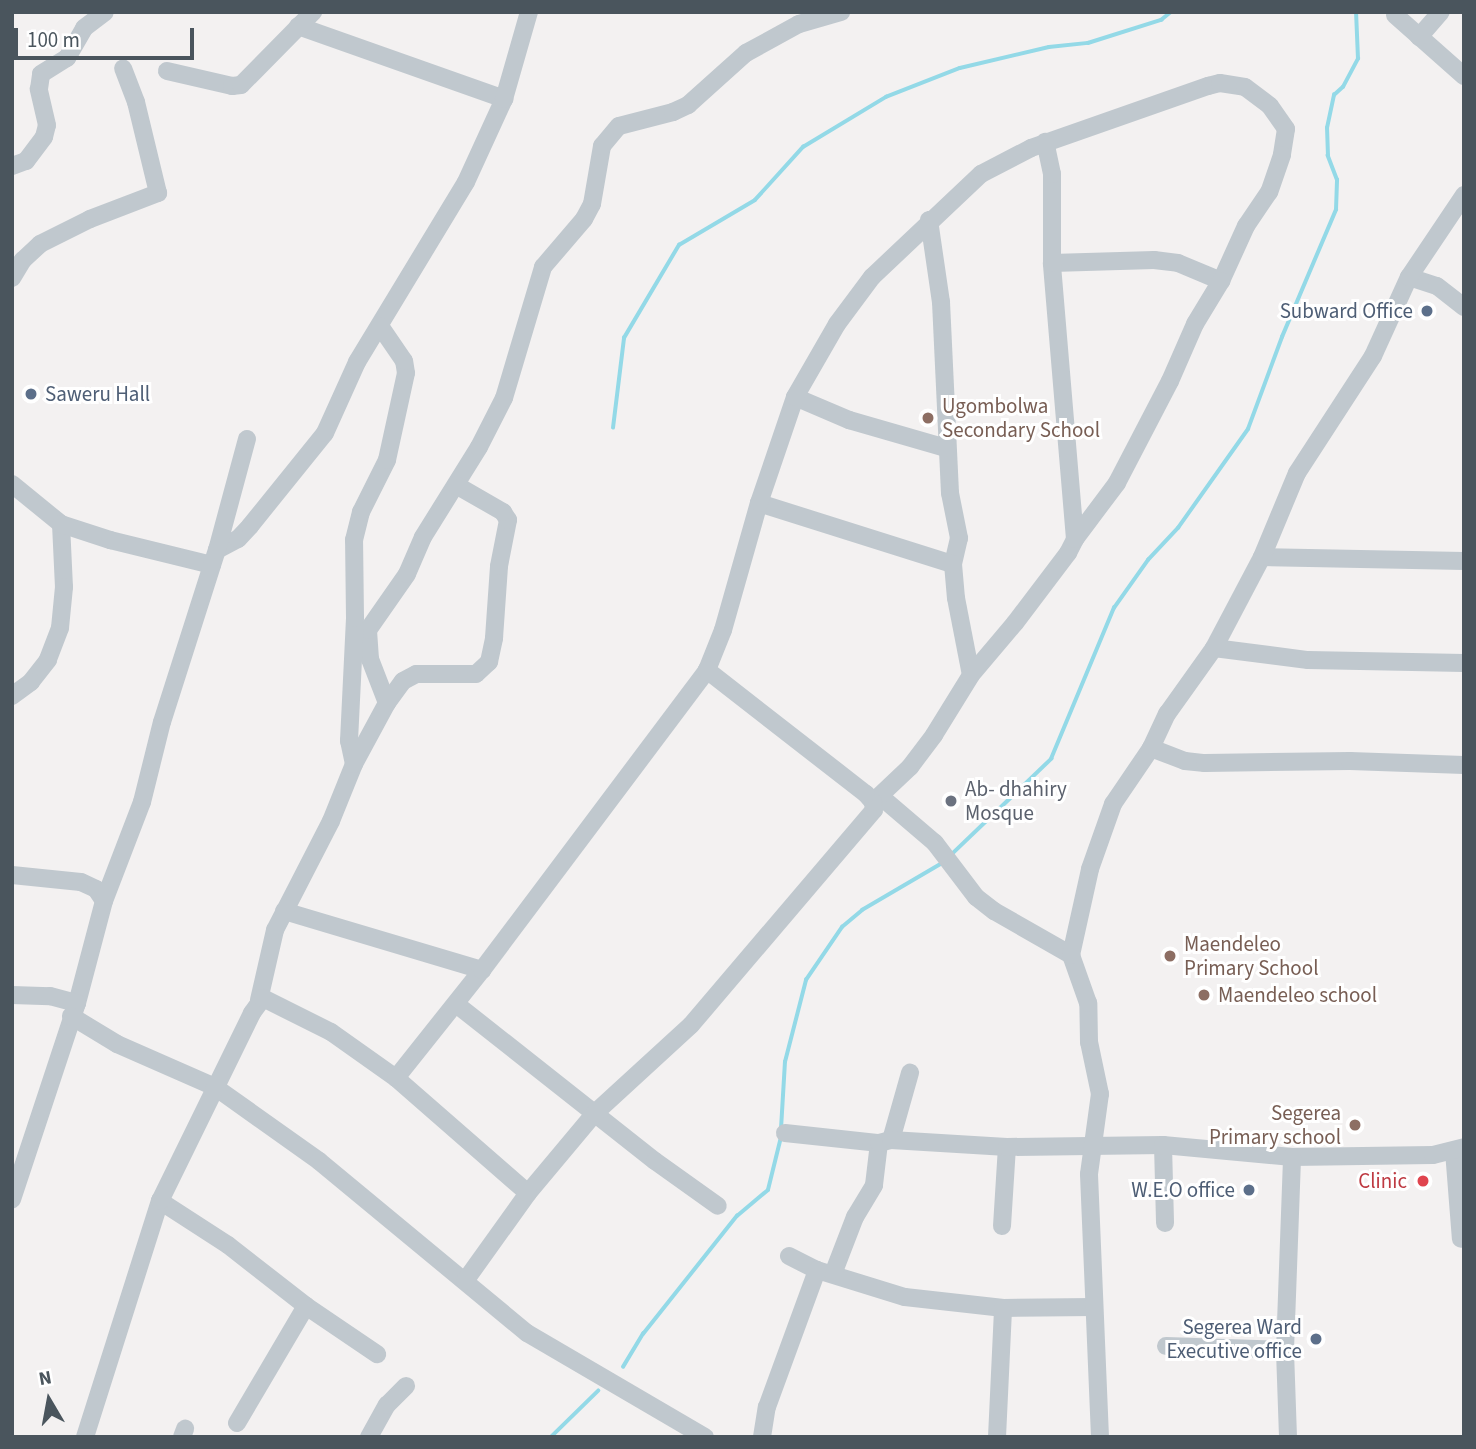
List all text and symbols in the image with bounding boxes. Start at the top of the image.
scale bar [18,14,198,58]
text: 100 m [27,25,80,55]
place label: Subward Office [1280,298,1413,324]
marker: Subward Office [1419,303,1435,319]
place label: Saweru Hall [45,381,150,407]
marker: Saweru Hall [23,386,39,402]
place label: Ugombolwa Secondary School [942,393,1100,443]
marker: Ugombolwa Secondary School [920,410,936,426]
place label: Ab- dhahiry Mosque [965,776,1067,826]
marker: Ab- dhahiry Mosque [943,793,959,809]
place label: Maendeleo Primary School [1184,931,1318,981]
marker: Maendeleo Primary School [1162,948,1178,964]
place label: Maendeleo school [1218,982,1377,1008]
marker: Maendeleo school [1196,987,1212,1003]
place label: Segerea Primary school [1209,1100,1341,1150]
marker: Segerea Primary school [1347,1117,1363,1133]
place label: Clinic [1358,1168,1407,1194]
marker: Clinic [1413,1171,1433,1191]
place label: W.E.O office [1131,1177,1235,1203]
marker: W.E.O office [1241,1182,1257,1198]
place label: Segerea Ward Executive office [1166,1314,1302,1364]
marker: Segerea Ward Executive office [1308,1331,1324,1347]
text: N [37,1364,54,1393]
north arrow [14,1365,84,1435]

